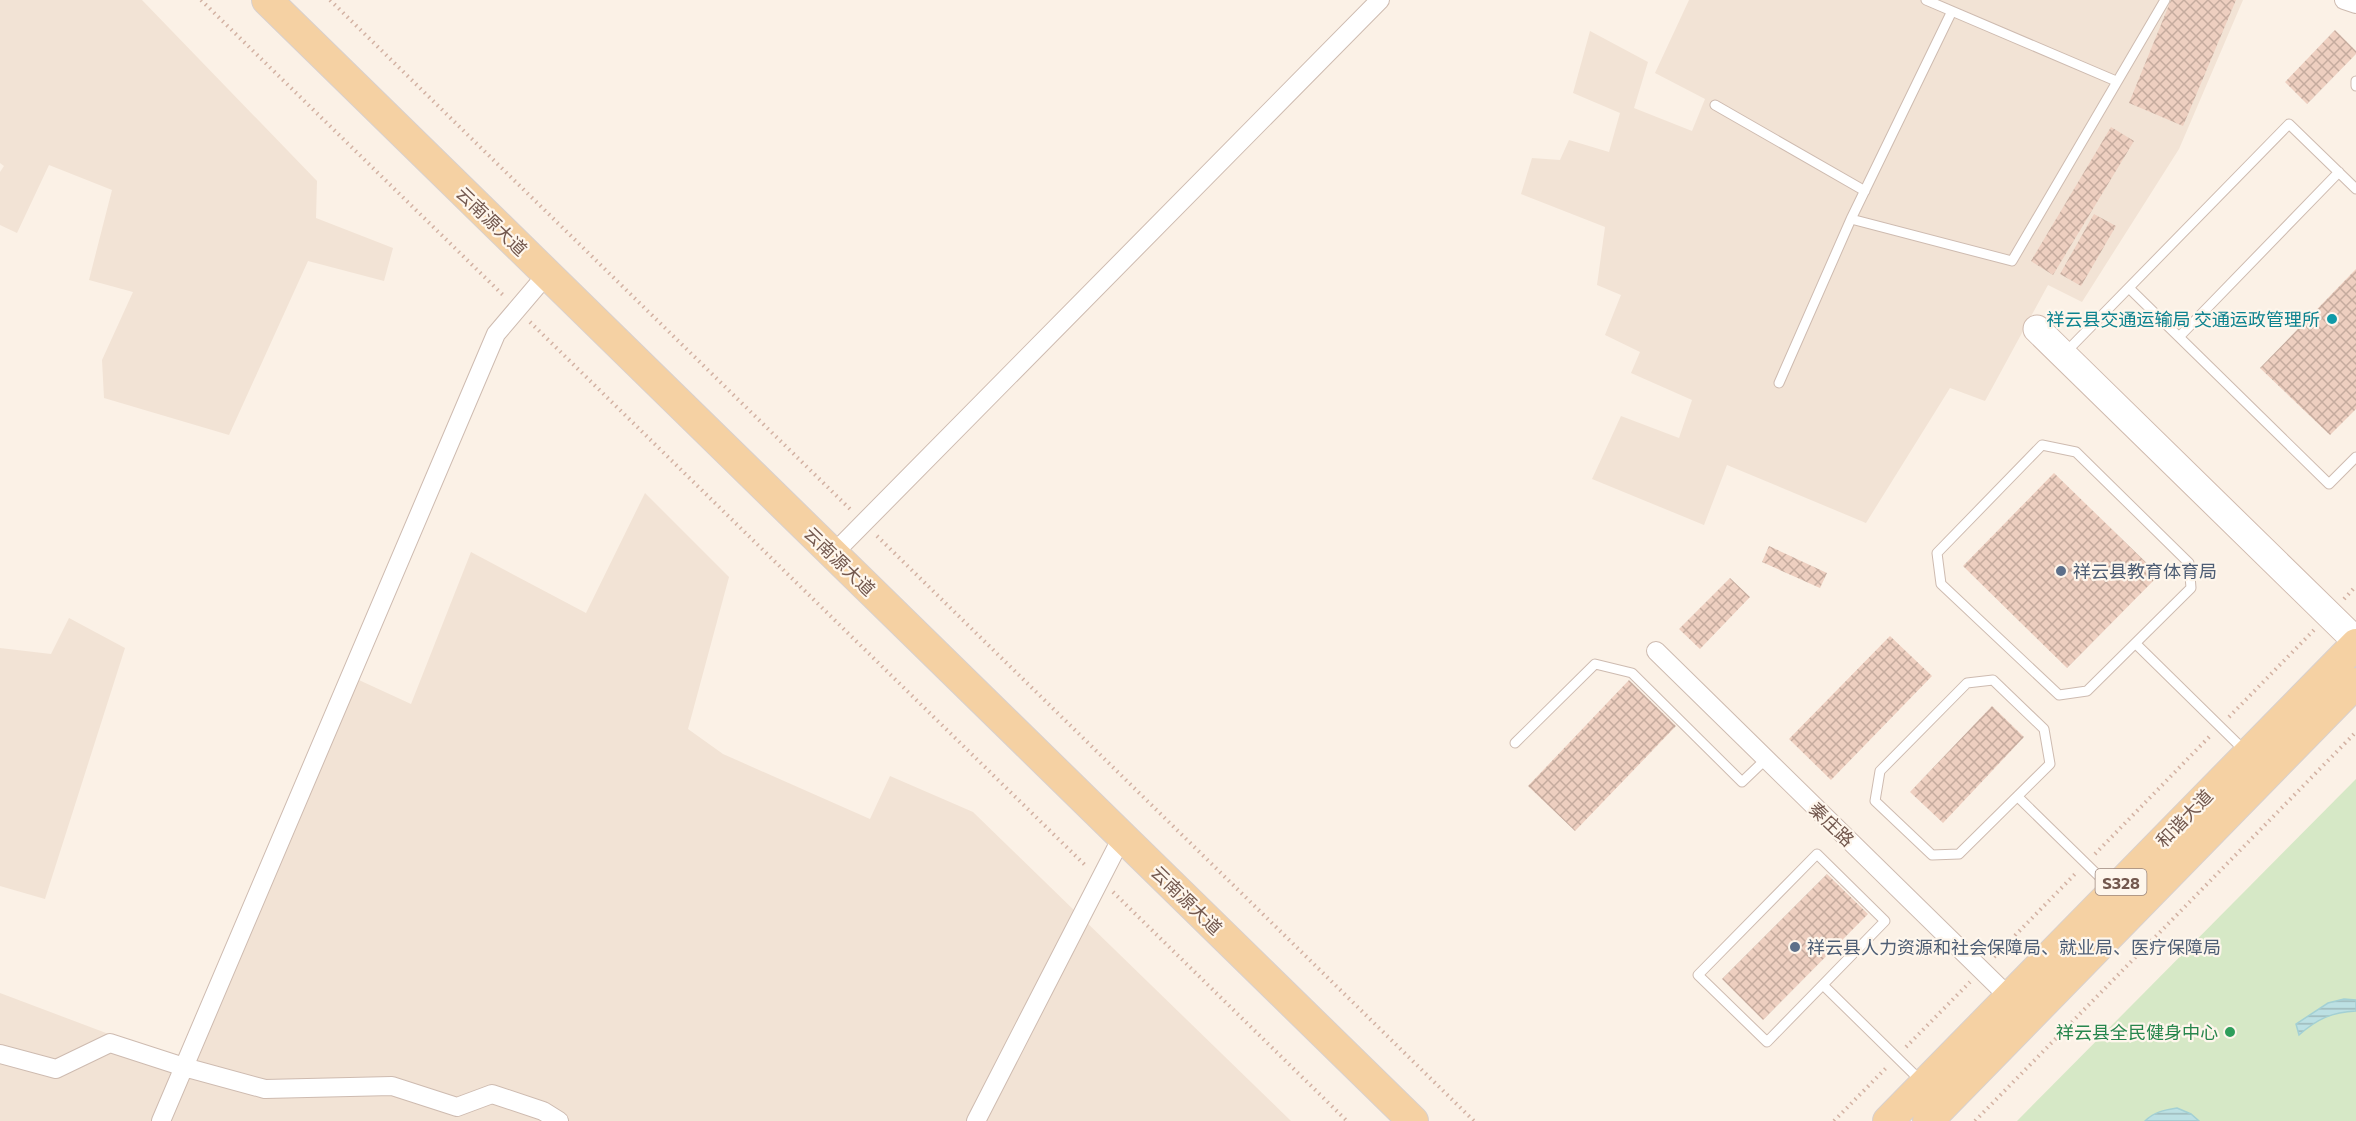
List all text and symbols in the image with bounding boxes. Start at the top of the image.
street label: 云南源大道 [452,182,532,260]
place label: 祥云县交通运输局 交通运政管理所 [2047,308,2320,330]
marker: 祥云县交通运输局 交通运政管理所 [2325,312,2339,326]
street label: 云南源大道 [800,522,880,600]
place label: 祥云县教育体育局 [2073,560,2217,582]
marker: 祥云县教育体育局 [2054,564,2068,578]
street label: 和谐大道 [2151,784,2217,852]
street label: 秦庄路 [1805,797,1859,851]
street label: 云南源大道 [1147,861,1227,939]
road number: S328 [2096,869,2146,895]
place label: 祥云县人力资源和社会保障局、就业局、医疗保障局 [1807,936,2221,958]
marker: 祥云县人力资源和社会保障局、就业局、医疗保障局 [1788,940,1802,954]
place label: 祥云县全民健身中心 [2056,1021,2218,1043]
marker: 祥云县全民健身中心 [2223,1025,2237,1039]

